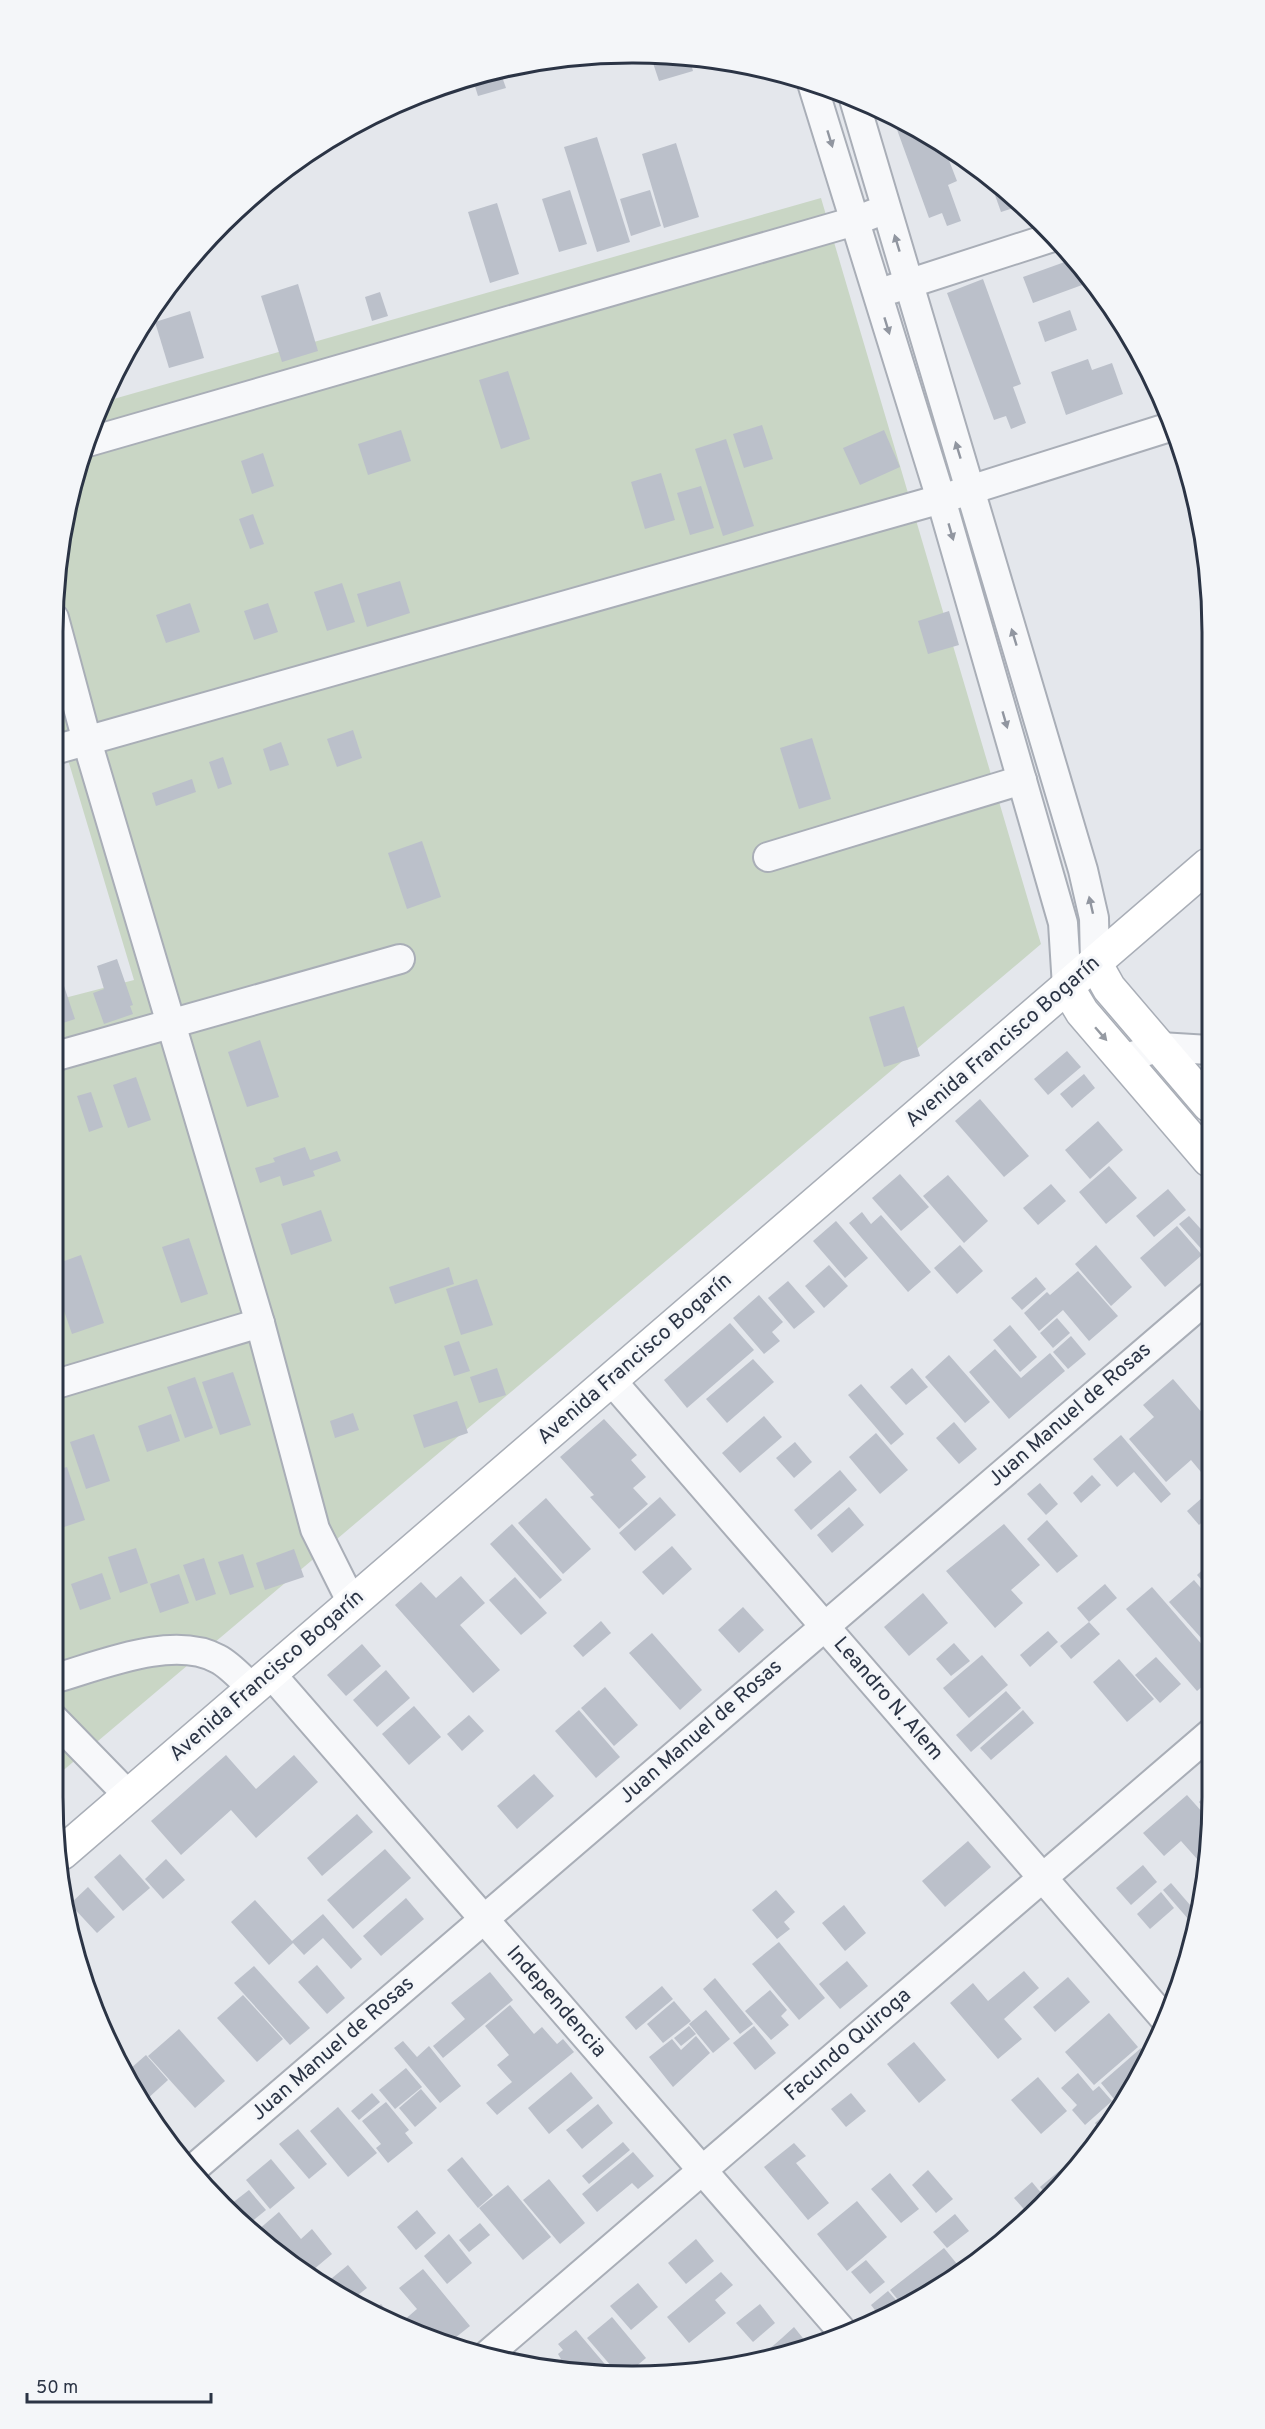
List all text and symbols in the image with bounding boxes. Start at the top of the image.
one-way arrow [826,130,835,148]
one-way arrow [892,234,901,252]
one-way arrow [883,317,893,335]
one-way arrow [953,441,962,459]
one-way arrow [946,523,956,541]
one-way arrow [1009,628,1018,646]
one-way arrow [1000,711,1010,729]
one-way arrow [1086,896,1096,914]
street label: Avenida Francisco Bogarín [900,950,1106,1134]
one-way arrow [1094,1026,1107,1041]
street label: Avenida Francisco Bogarín [532,1267,738,1451]
street label: Juan Manuel de Rosas [983,1337,1157,1493]
street label: Avenida Francisco Bogarín [164,1584,370,1768]
street label: Leandro N. Alem [827,1632,949,1766]
street label: Juan Manuel de Rosas [614,1654,788,1810]
street label: Independencia [500,1940,612,2064]
street label: Juan Manuel de Rosas [246,1971,420,2127]
street label: Facundo Quiroga [779,1982,917,2108]
scale bar [27,2366,212,2404]
text: 50 m [36,2377,78,2400]

